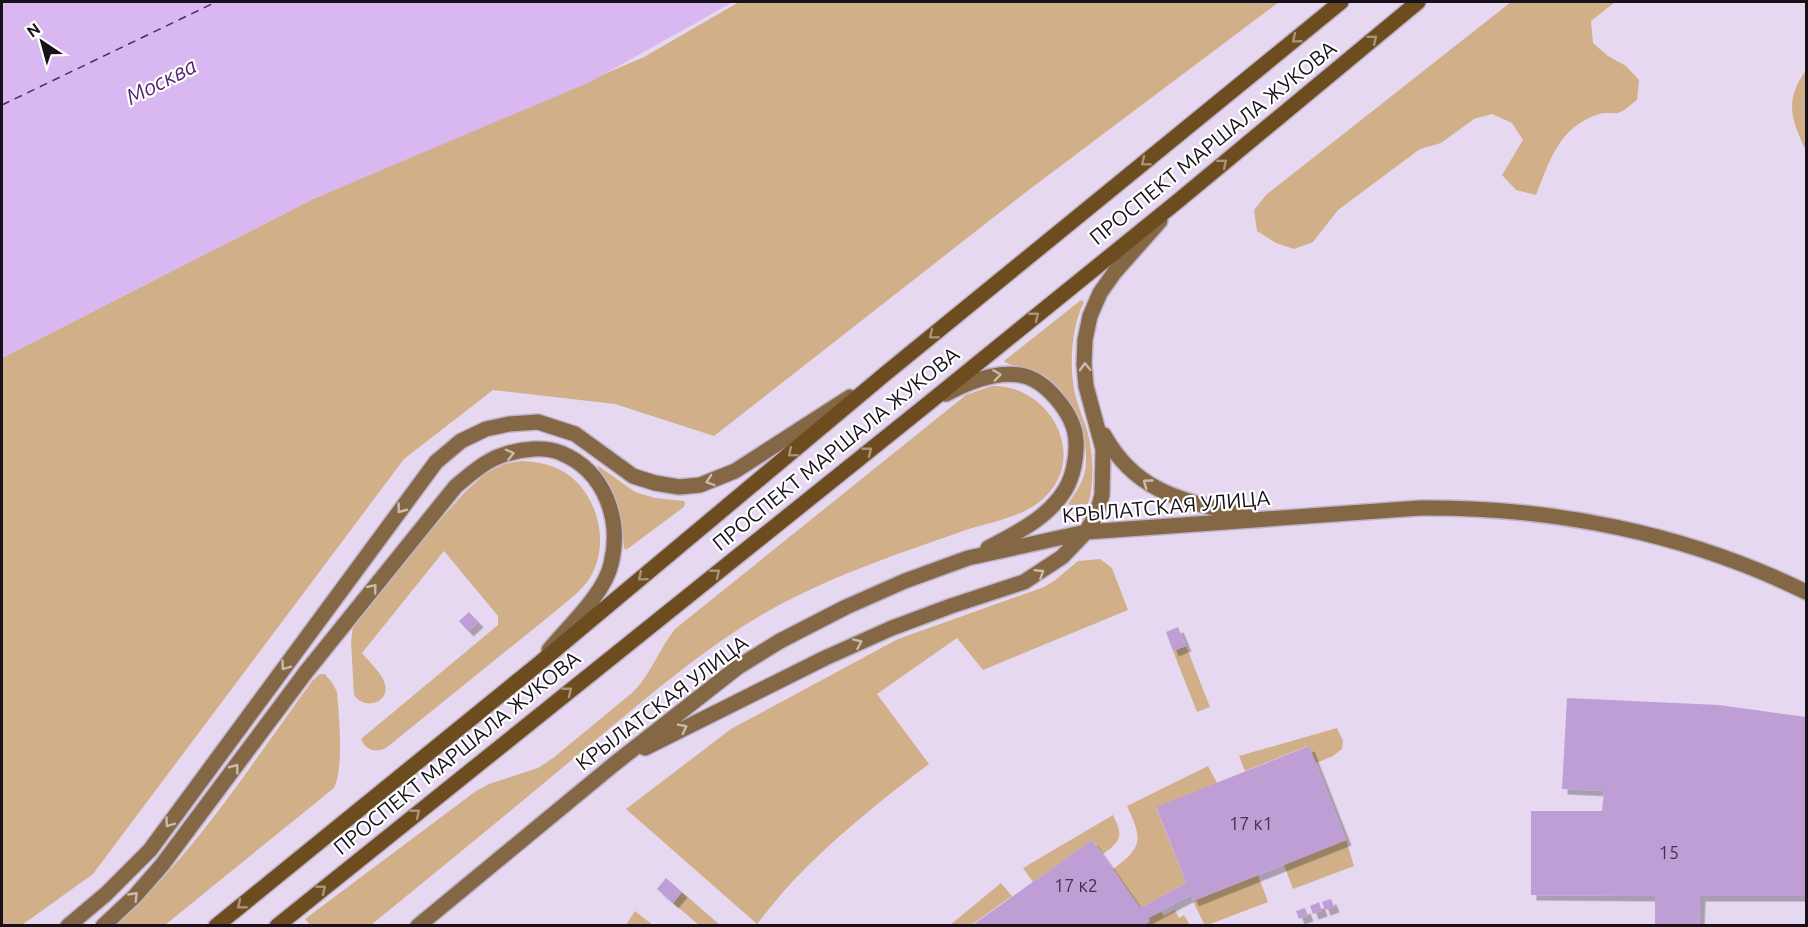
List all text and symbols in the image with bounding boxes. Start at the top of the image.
north arrow [12,12,72,72]
text: N [23,19,43,41]
one-way arrow [1292,31,1303,42]
street label: ПРОСПЕКТ МАРШАЛА ЖУКОВА [1084,35,1341,249]
one-way arrow [1366,35,1377,46]
water label: Москва [121,52,200,109]
one-way arrow [1141,155,1152,166]
one-way arrow [1216,160,1227,171]
one-way arrow [1029,313,1040,324]
one-way arrow [929,328,940,339]
street label: ПРОСПЕКТ МАРШАЛА ЖУКОВА [707,341,964,555]
one-way arrow [1078,363,1091,372]
one-way arrow [993,370,1002,382]
one-way arrow [788,445,799,456]
one-way arrow [505,448,515,461]
one-way arrow [861,448,872,459]
one-way arrow [705,474,716,486]
one-way arrow [1142,479,1153,490]
street label: КРЫЛАТСКАЯ УЛИЦА [1061,485,1271,527]
one-way arrow [397,503,408,514]
one-way arrow [1034,568,1044,580]
one-way arrow [709,569,720,580]
one-way arrow [638,570,649,581]
one-way arrow [366,584,377,595]
street label: КРЫЛАТСКАЯ УЛИЦА [571,630,752,775]
one-way arrow [852,638,863,650]
street label: ПРОСПЕКТ МАРШАЛА ЖУКОВА [328,645,585,859]
one-way arrow [281,660,292,671]
one-way arrow [561,687,572,698]
one-way arrow [676,724,687,735]
one-way arrow [228,764,239,775]
one-way arrow [409,809,420,820]
house number: 17 к1 [1229,813,1273,833]
one-way arrow [166,816,177,827]
house number: 15 [1659,842,1679,862]
house number: 17 к2 [1054,875,1098,895]
one-way arrow [315,885,326,896]
one-way arrow [126,893,137,904]
one-way arrow [237,898,248,909]

